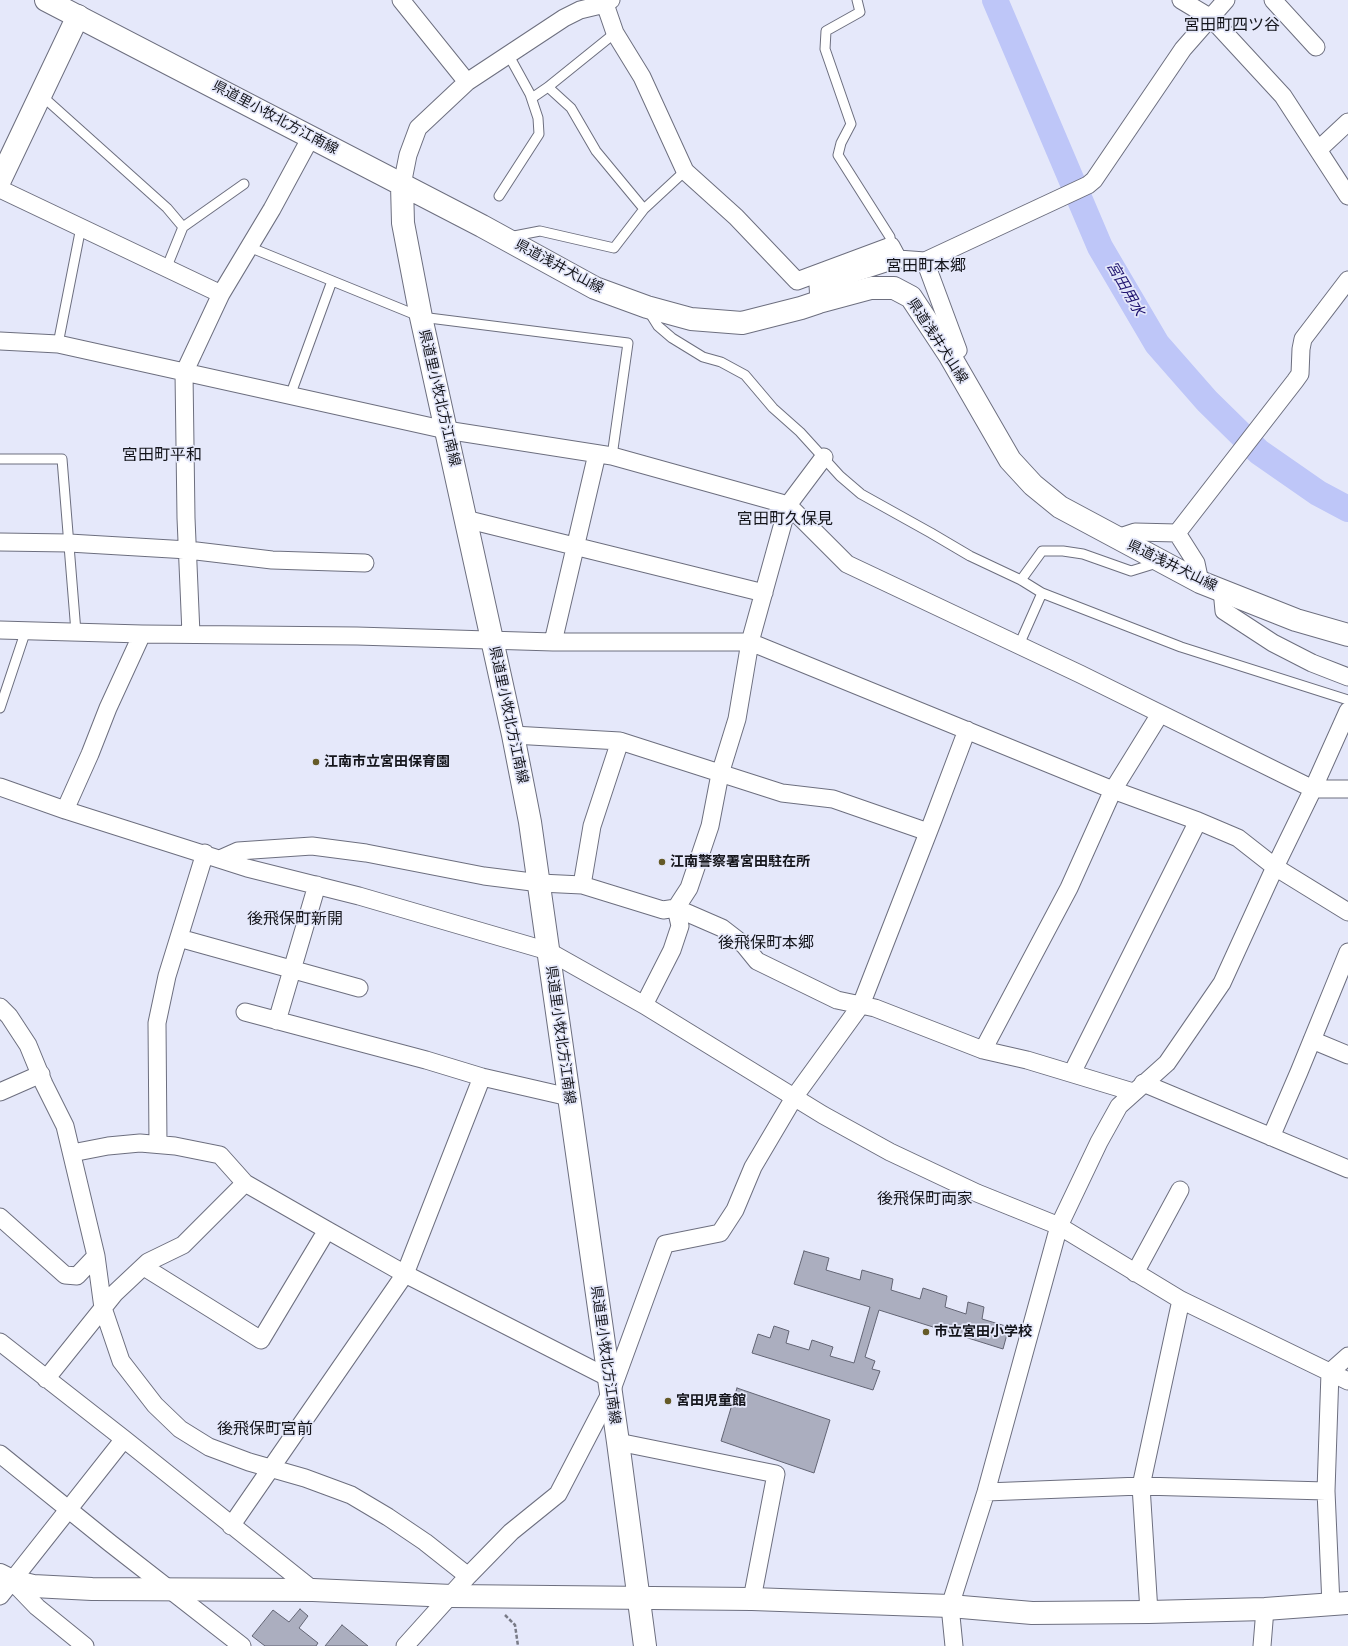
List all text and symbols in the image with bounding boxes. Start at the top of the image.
district label: 宮田町四ツ谷 [1184,16,1280,36]
street label: 県道里小牧北方江南線 [209,78,341,158]
street label: 県道浅井犬山線 [512,237,606,297]
district label: 宮田町本郷 [886,257,966,277]
water label: 宮田用水 [1102,259,1148,319]
street label: 県道浅井犬山線 [903,295,971,387]
street label: 県道里小牧北方江南線 [415,328,463,468]
district label: 宮田町平和 [122,446,202,466]
district label: 宮田町久保見 [737,510,833,530]
street label: 県道浅井犬山線 [1124,537,1220,595]
street label: 県道里小牧北方江南線 [485,645,531,785]
place label: 江南市立宮田保育園 [324,754,450,770]
marker: 江南市立宮田保育園 [311,757,321,767]
place label: 江南警察署宮田駐在所 [670,854,810,870]
marker: 江南警察署宮田駐在所 [657,857,667,867]
district label: 後飛保町新開 [247,910,343,930]
district label: 後飛保町本郷 [718,934,814,954]
street label: 県道里小牧北方江南線 [542,965,578,1105]
district label: 後飛保町両家 [877,1190,973,1210]
street label: 県道里小牧北方江南線 [587,1285,623,1425]
place label: 市立宮田小学校 [934,1324,1032,1340]
marker: 市立宮田小学校 [921,1327,931,1337]
place label: 宮田児童館 [676,1393,746,1409]
marker: 宮田児童館 [663,1396,673,1406]
district label: 後飛保町宮前 [217,1420,313,1440]

